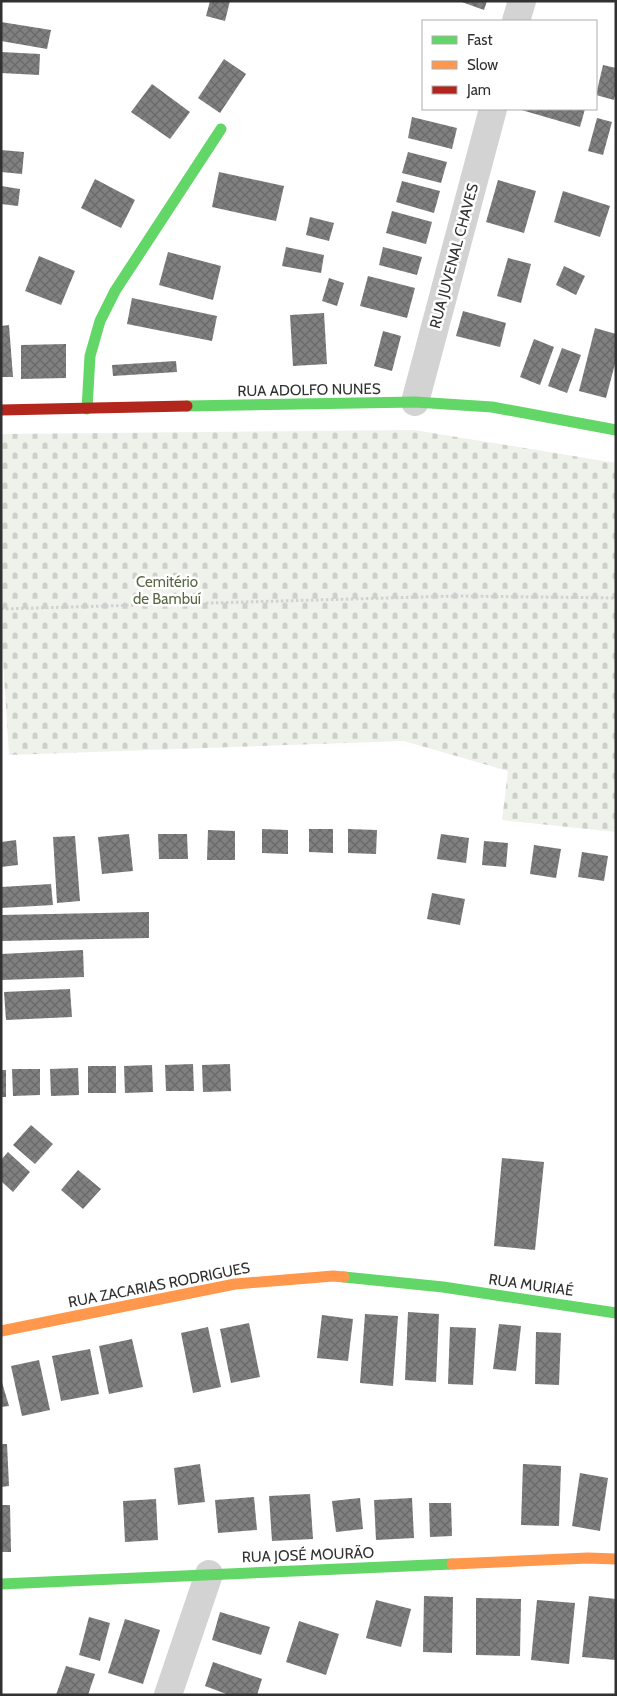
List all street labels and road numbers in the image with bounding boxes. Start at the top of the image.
street label: RUA JUVENAL CHAVES [426,181,482,331]
street label: RUA ADOLFO NUNES [237,380,381,400]
street label: RUA ZACARIAS RODRIGUES [67,1258,252,1311]
street label: RUA MURIAÉ [487,1269,575,1300]
street label: RUA JOSÉ MOURÃO [242,1543,374,1566]

